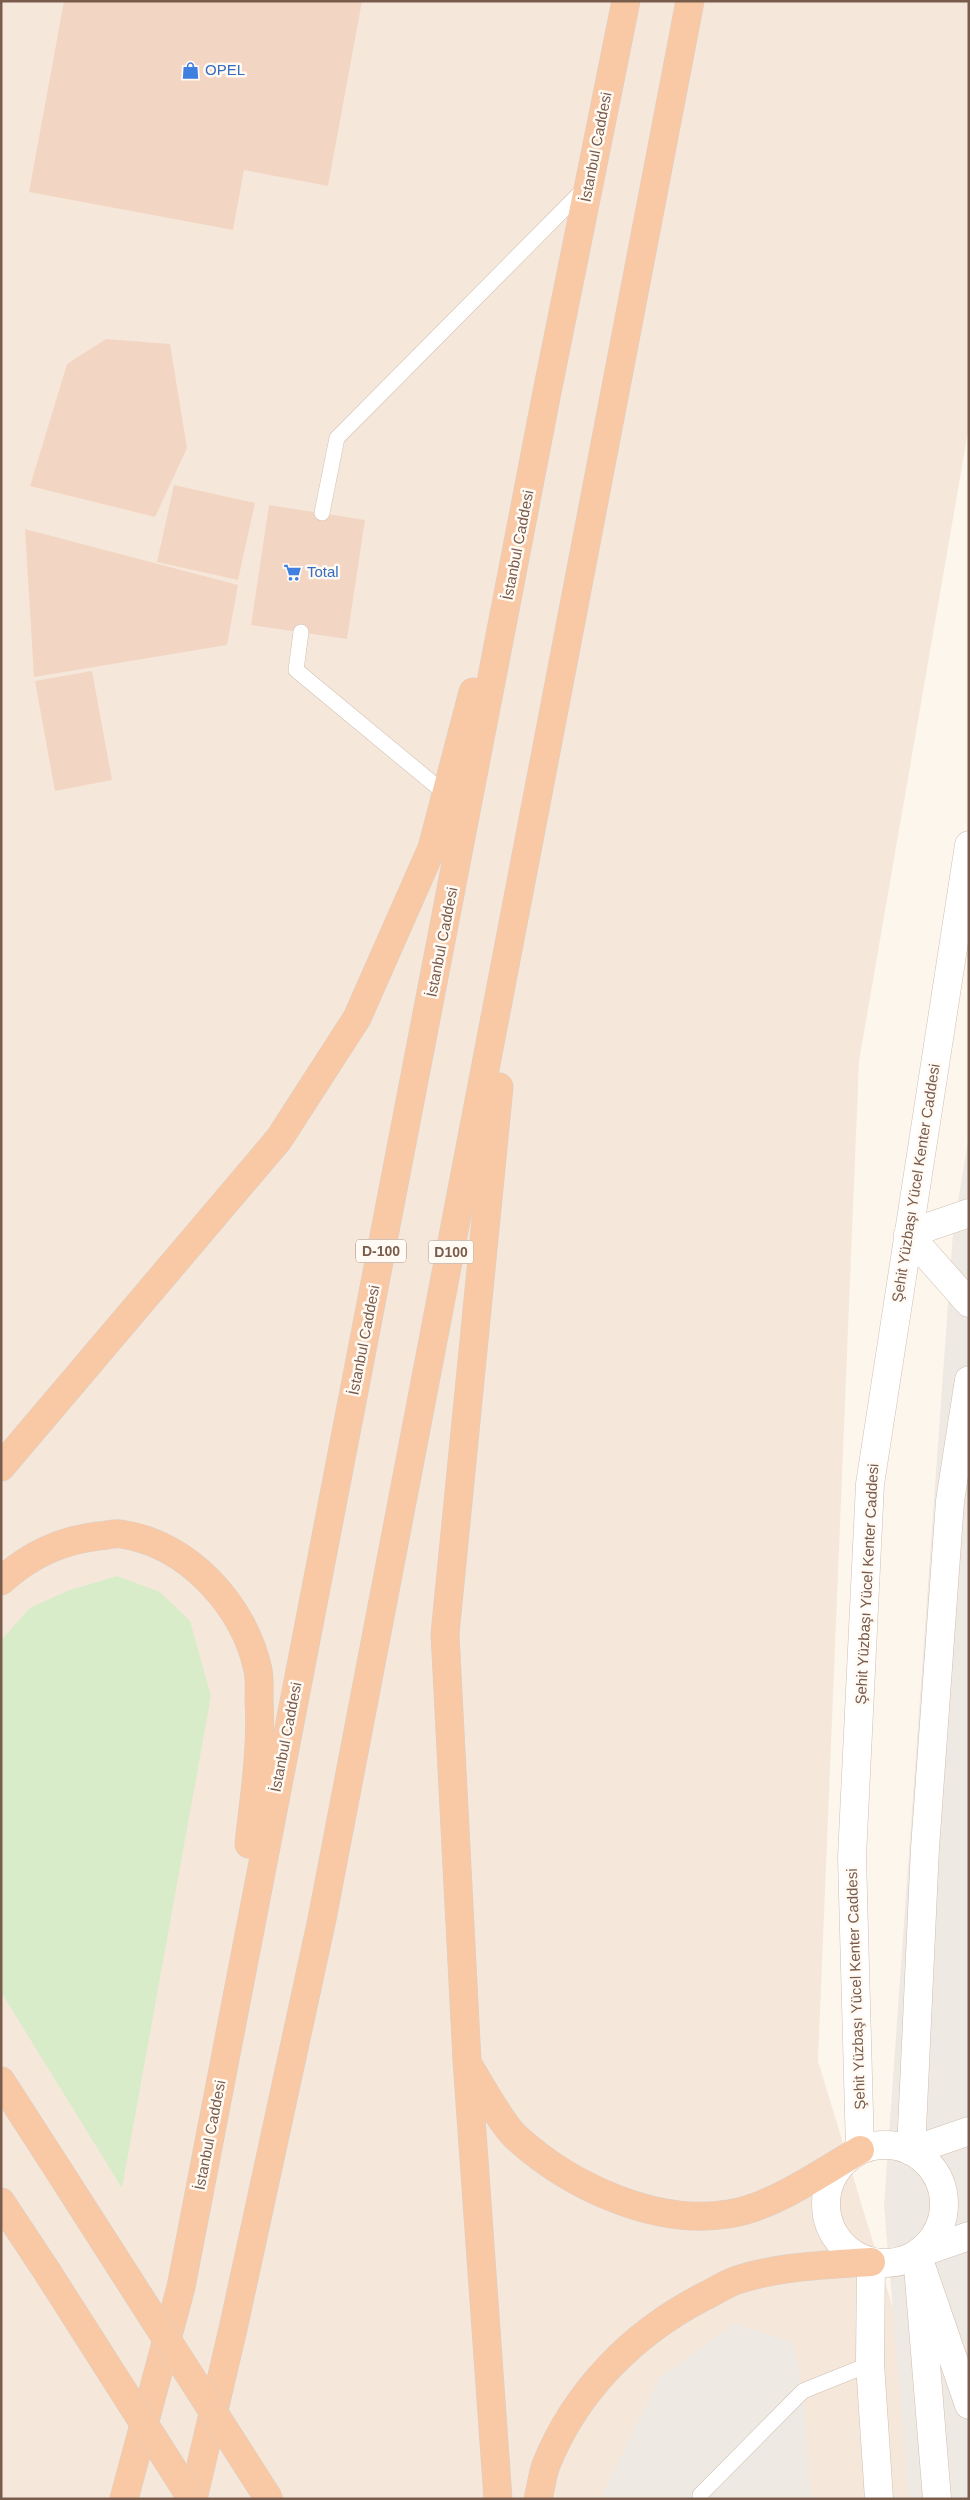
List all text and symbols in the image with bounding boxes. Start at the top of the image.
shop icon: OPEL [181,60,201,80]
place label: OPEL [205,61,245,78]
street label: İstanbul Caddesi [577,90,615,203]
street label: İstanbul Caddesi [499,488,537,601]
supermarket icon: Total [283,562,303,582]
place label: Total [307,563,339,580]
street label: İstanbul Caddesi [423,885,461,998]
street label: Şehit Yüzbaşı Yücel Kenter Caddesi [888,1062,943,1303]
road number: D-100 [356,1240,406,1262]
road number: D100 [428,1240,474,1264]
street label: İstanbul Caddesi [345,1283,383,1396]
street label: Şehit Yüzbaşı Yücel Kenter Caddesi [852,1463,881,1705]
street label: İstanbul Caddesi [267,1680,305,1793]
street label: Şehit Yüzbaşı Yücel Kenter Caddesi [843,1868,868,2110]
street label: İstanbul Caddesi [191,2078,229,2191]

